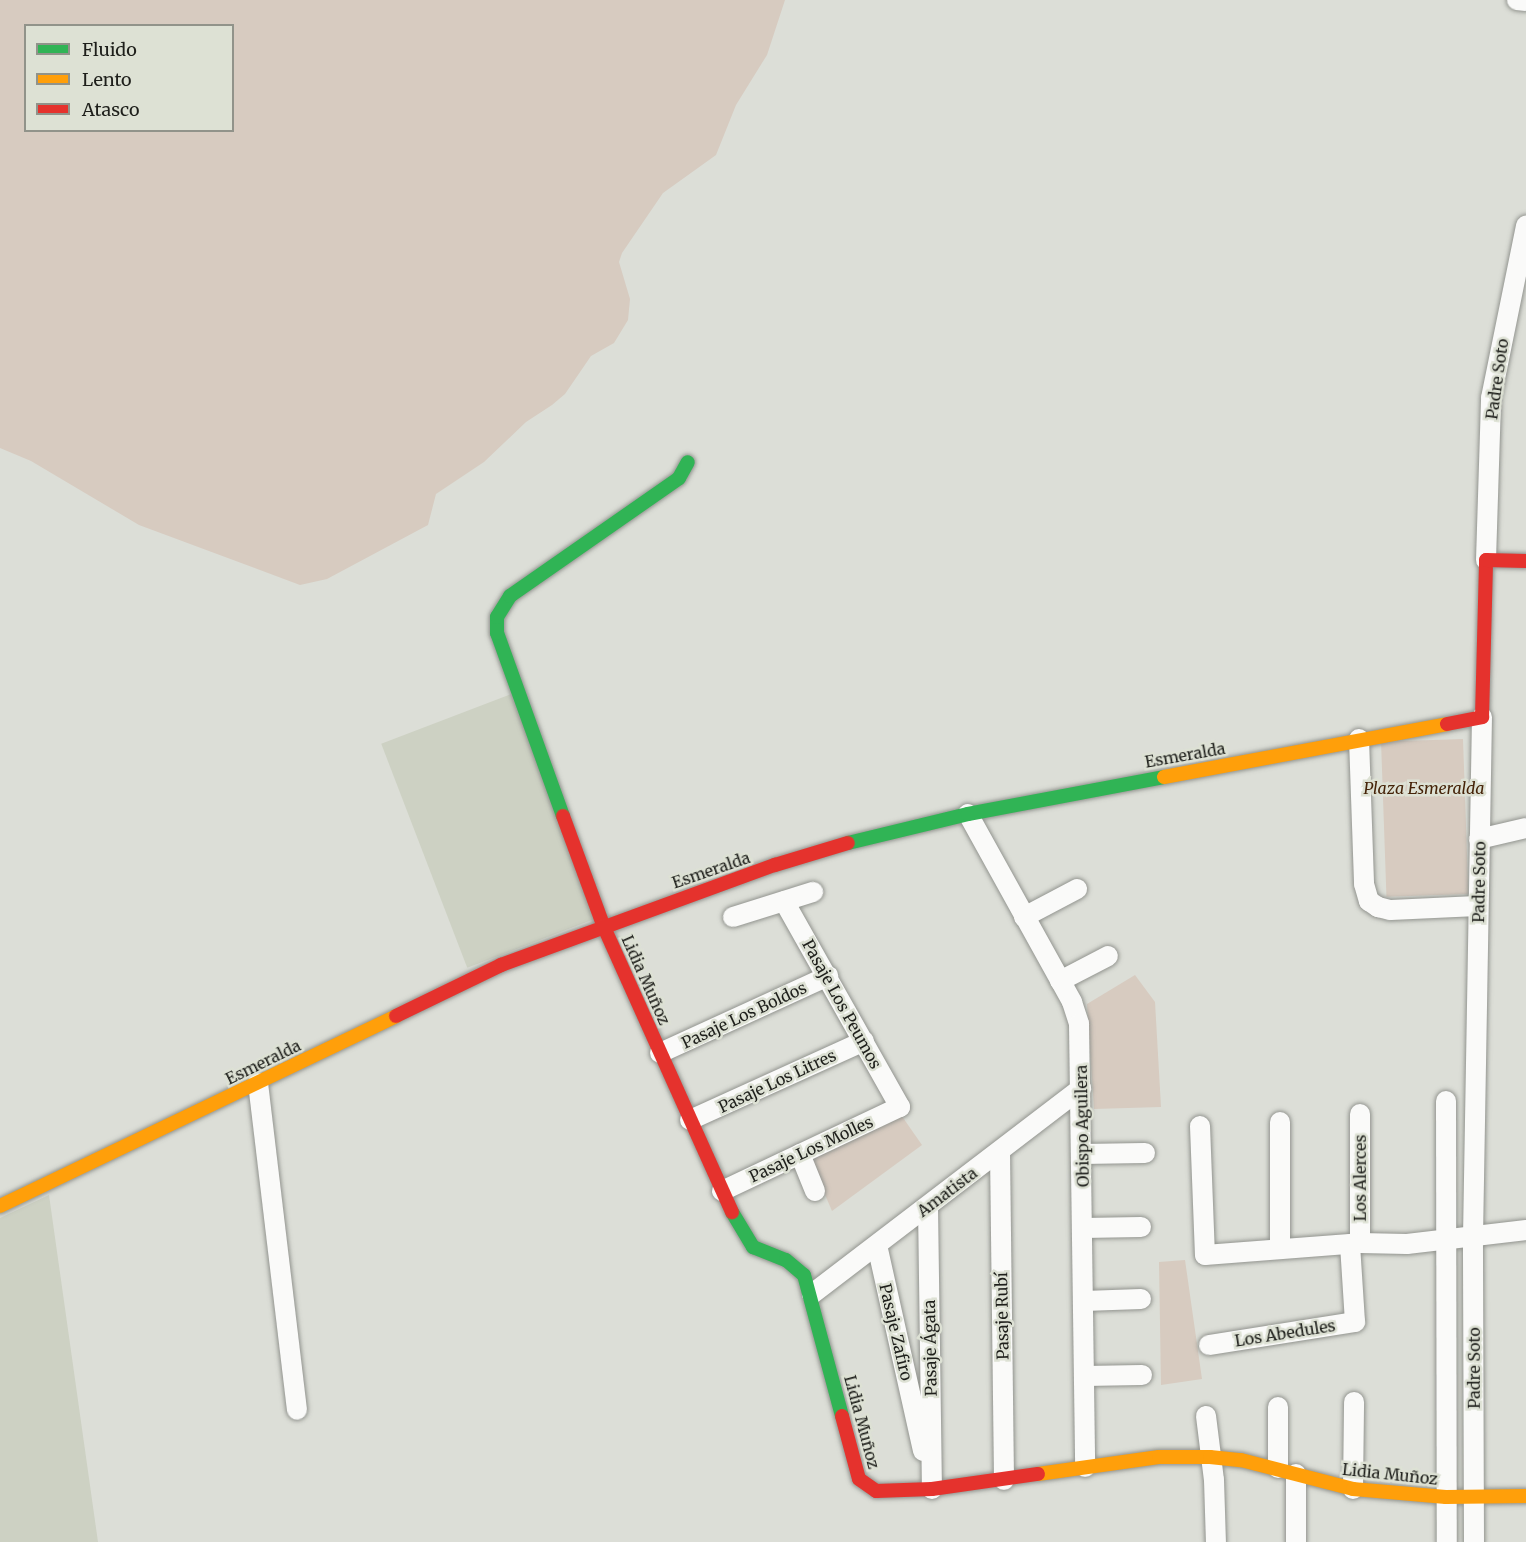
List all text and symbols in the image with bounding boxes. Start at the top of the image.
legend [24,24,234,132]
text: Fluido [82,38,137,61]
text: Lento [82,68,132,91]
text: Atasco [82,98,140,121]
street label: Padre Soto [1482,337,1512,421]
street label: Esmeralda [1143,738,1227,772]
park label: Plaza Esmeralda [1364,778,1484,798]
street label: Padre Soto [1469,841,1489,923]
street label: Esmeralda [669,848,753,892]
street label: Lidia Muñoz [618,932,674,1028]
street label: Pasaje Los Peumos [799,936,885,1072]
street label: Pasaje Los Boldos [679,978,809,1052]
street label: Esmeralda [222,1036,304,1088]
street label: Pasaje Los Litres [715,1045,839,1117]
street label: Obispo Aguilera [1071,1065,1093,1187]
street label: Pasaje Los Molles [746,1112,876,1186]
street label: Los Alerces [1350,1135,1370,1221]
street label: Amatista [913,1163,981,1221]
street label: Pasaje Rubí [992,1272,1012,1360]
street label: Pasaje Zafiro [876,1282,916,1382]
street label: Pasaje Ágata [920,1300,940,1396]
street label: Los Abedules [1233,1316,1337,1350]
street label: Padre Soto [1464,1327,1484,1409]
street label: Lidia Muñoz [840,1373,884,1471]
street label: Lidia Muñoz [1341,1459,1439,1489]

